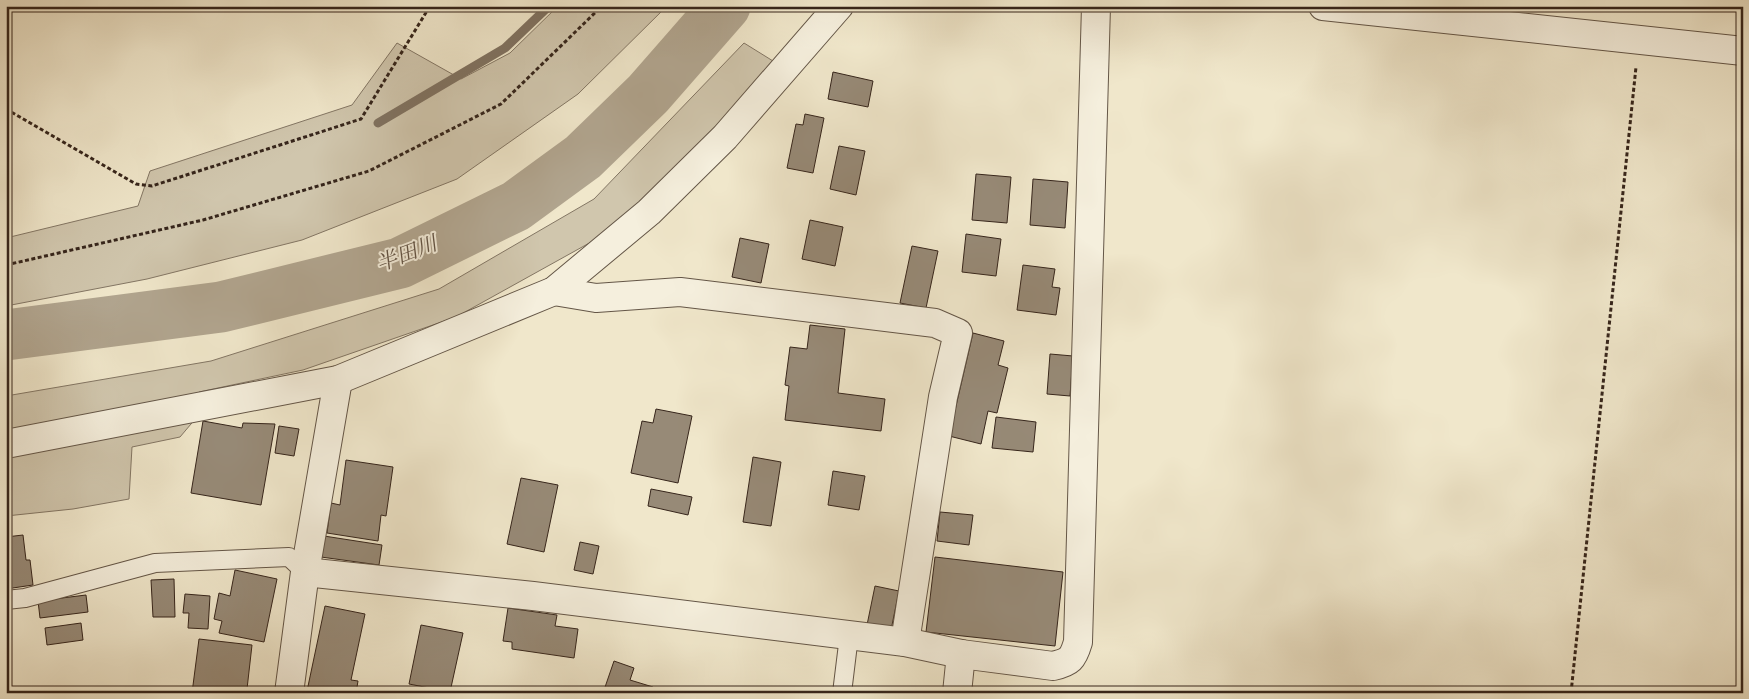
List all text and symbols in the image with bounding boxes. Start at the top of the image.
water label: 半田川 [372,229,443,280]

